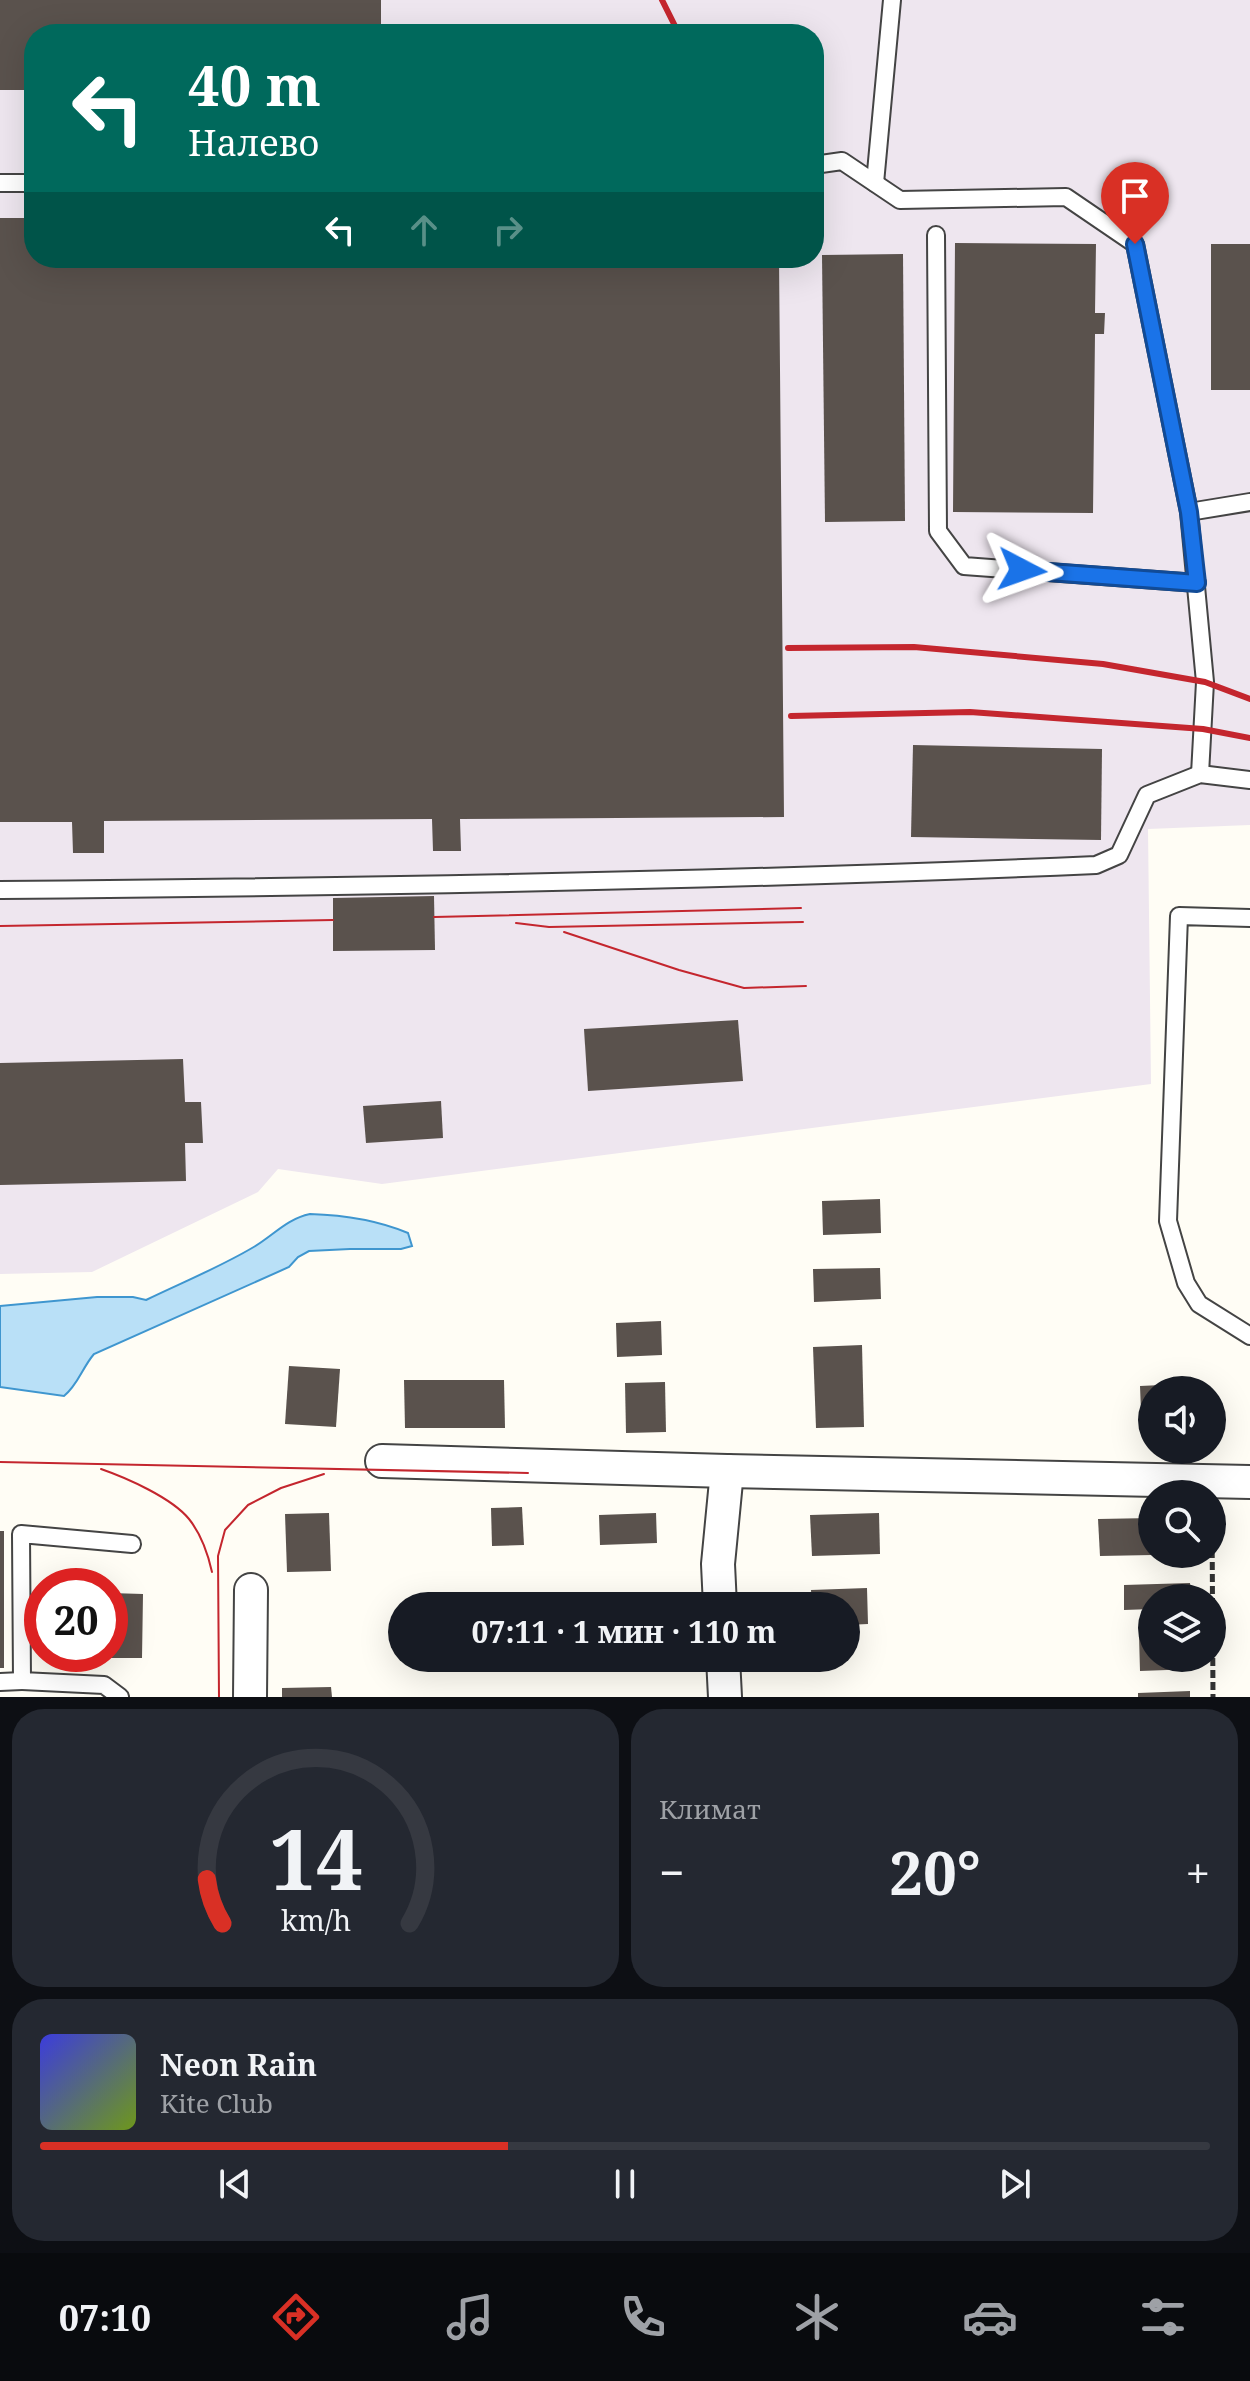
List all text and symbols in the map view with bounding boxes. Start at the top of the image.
text: 40 m [188,46,321,122]
icon: left [56,56,160,160]
text: Налево [188,118,319,167]
pin [1101,162,1169,244]
icon: arrive [1113,174,1157,218]
icon: left [318,208,362,252]
icon: ahead [402,208,446,252]
icon: right [486,208,530,252]
position arrow [980,528,1064,612]
map controls [1138,1376,1226,1672]
button: sound [1138,1376,1226,1464]
button: search [1138,1480,1226,1568]
speed limit sign: 20 [24,1568,128,1672]
button: layers [1138,1584,1226,1672]
text: 07:11 · 1 мин · 110 m [472,1611,776,1652]
text: Климат [659,1791,761,1827]
text: 14 [268,1801,363,1914]
text: 20° [889,1831,981,1913]
text: − [659,1842,684,1902]
text: + [1185,1842,1210,1902]
text: km/h [280,1900,351,1939]
text: Neon Rain [160,2044,317,2085]
text: Kite Club [160,2085,273,2121]
icon: previous [213,2162,257,2206]
icon: pause [603,2162,647,2206]
icon: next [993,2162,1037,2206]
icon: directions [268,2289,324,2345]
icon: music [442,2289,498,2345]
icon: phone [615,2289,671,2345]
icon: climate [789,2289,845,2345]
icon: car [962,2289,1018,2345]
icon: filters [1135,2289,1191,2345]
text: 07:10 [59,2293,151,2342]

